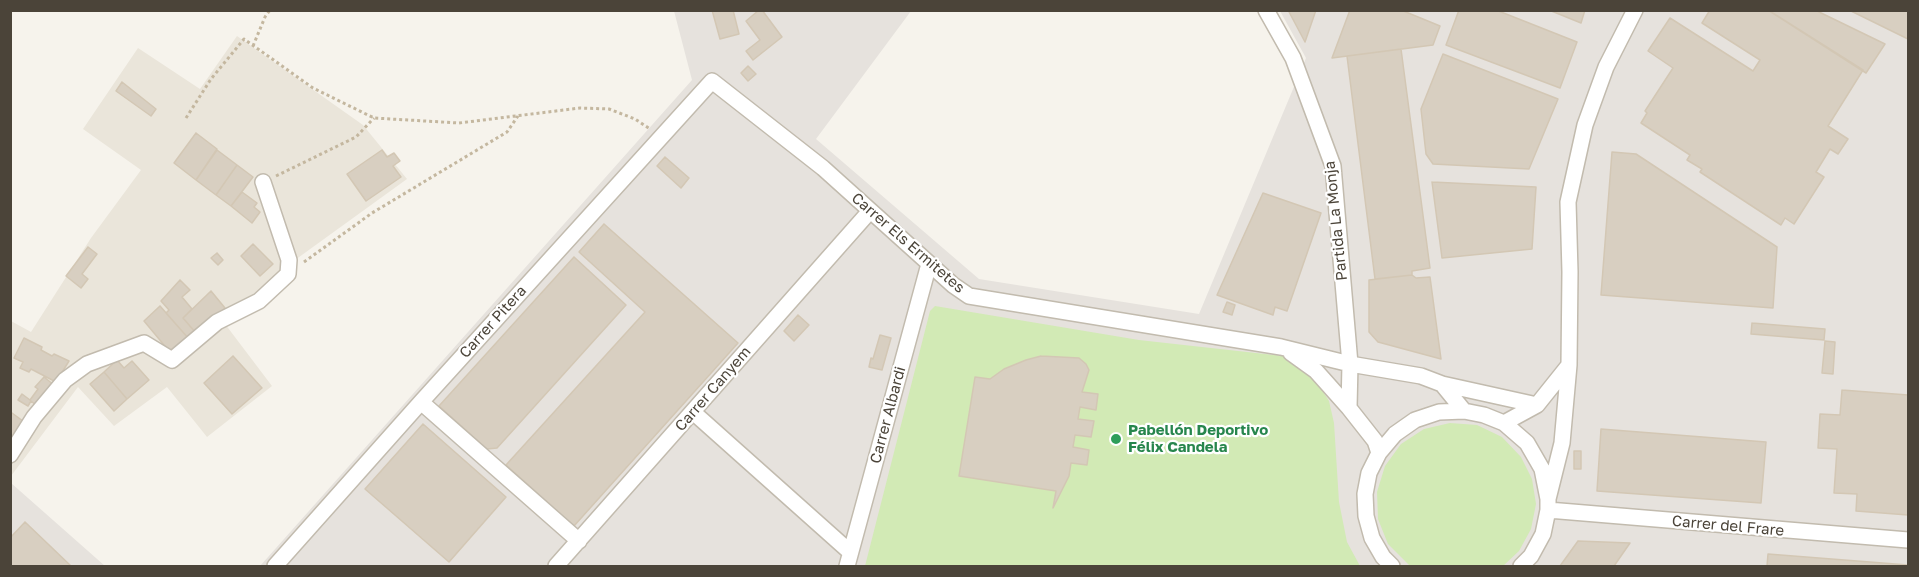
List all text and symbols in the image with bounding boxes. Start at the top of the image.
street label: Partida La Monja [1321,160,1351,282]
street label: Carrer Els Ermitetes [848,189,968,297]
street label: Carrer Pitera [456,282,530,362]
street label: Carrer Canyem [671,343,755,435]
street label: Carrer Albardi [866,365,910,465]
place label: Pabellón Deportivo Félix Candela [1128,421,1268,456]
marker: Pabellón Deportivo Félix Candela [1109,432,1123,446]
street label: Carrer del Frare [1671,512,1785,540]

